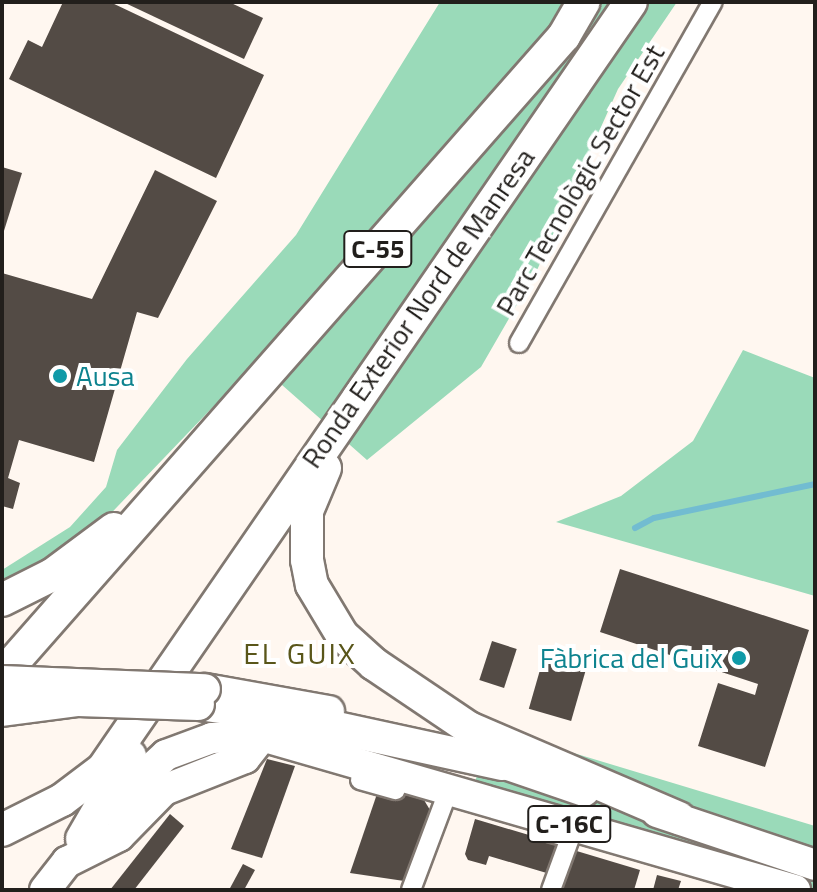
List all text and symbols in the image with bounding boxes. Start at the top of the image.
street label: Parc Tecnològic Sector Est [489,39,671,321]
street label: Ronda Exterior Nord de Manresa [295,142,541,474]
road number: C-55 [342,227,414,271]
place label: Ausa [76,359,135,393]
marker: Ausa [51,367,69,385]
district label: EL GUIX [243,635,357,671]
place label: Fàbrica del Guix [540,641,723,675]
marker: Fàbrica del Guix [730,649,748,667]
road number: C-16C [527,802,611,846]

